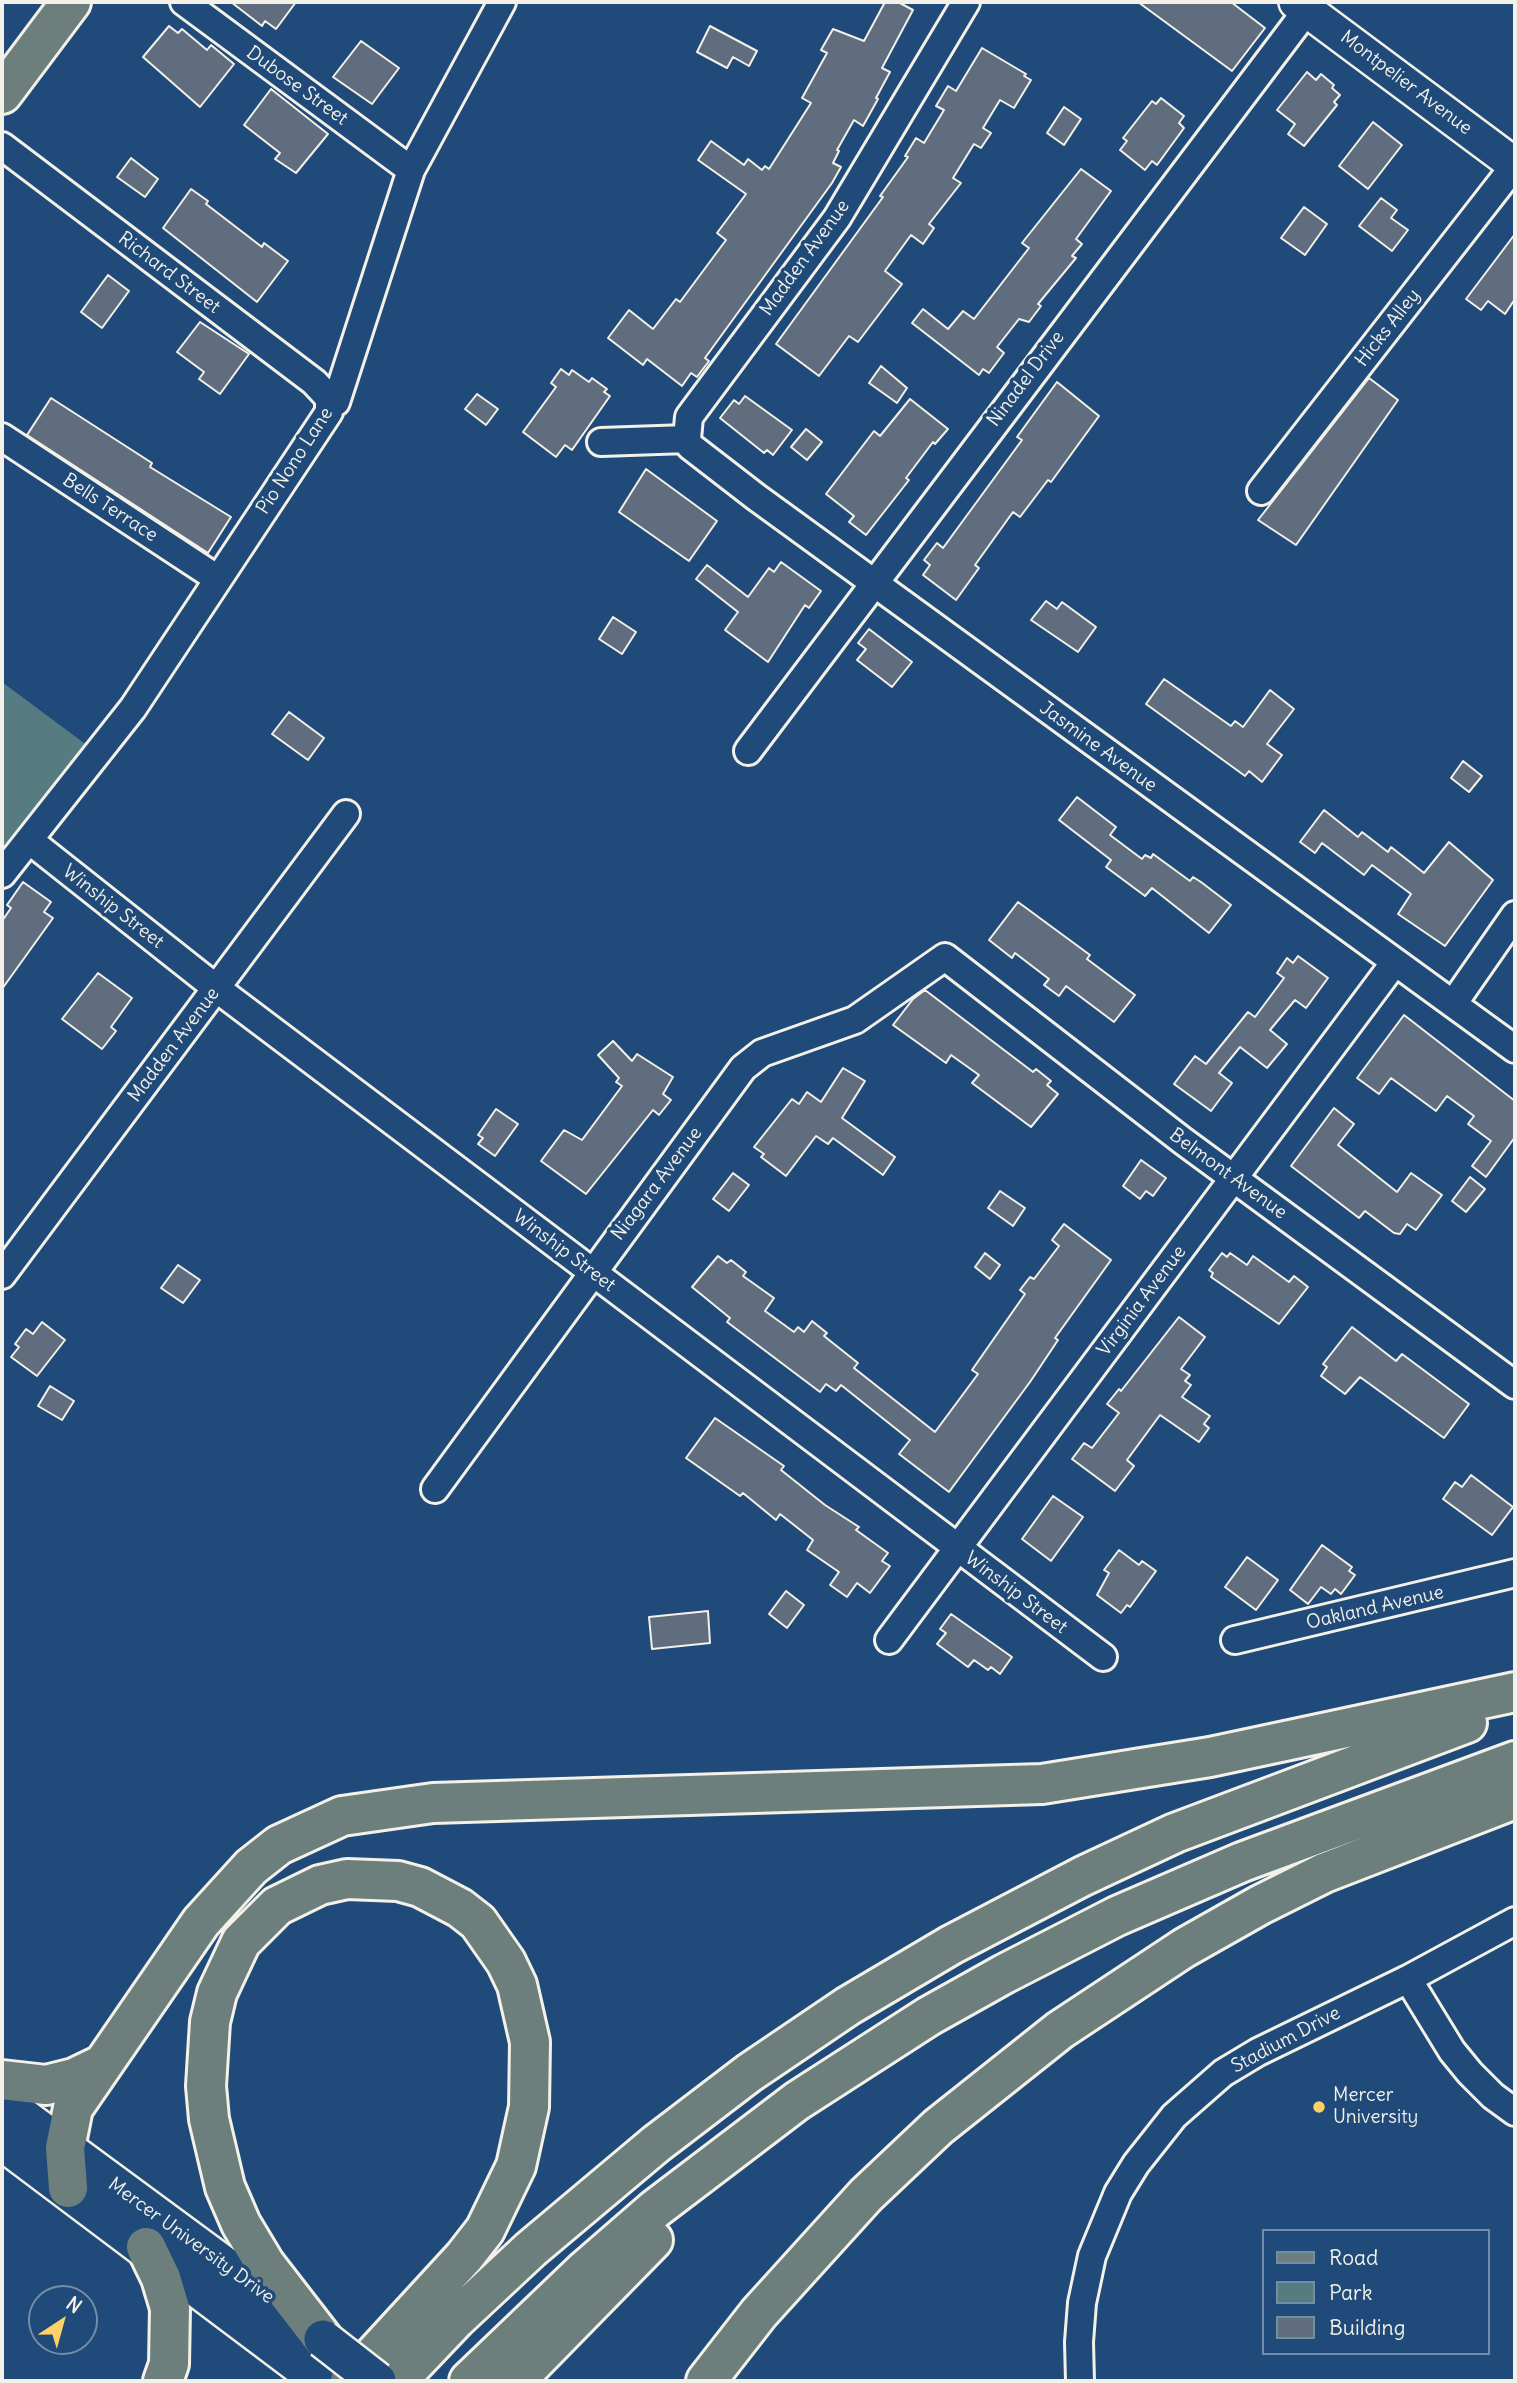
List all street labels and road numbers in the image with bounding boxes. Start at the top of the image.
street label: Montpelier Avenue [1336,26,1476,140]
street label: Dubose Street [242,42,352,130]
street label: Madden Avenue [755,196,855,320]
street label: Richard Street [114,227,224,319]
street label: Hicks Alley [1351,285,1425,371]
street label: Ninadel Drive [983,327,1069,431]
street label: Pio Nono Lane [252,403,338,519]
street label: Bells Terrace [58,469,162,547]
street label: Jasmine Avenue [1035,697,1161,797]
street label: Winship Street [58,860,168,954]
street label: Madden Avenue [123,983,225,1107]
street label: Niagara Avenue [607,1123,707,1245]
street label: Belmont Avenue [1165,1124,1291,1224]
street label: Winship Street [508,1205,620,1297]
street label: Virginia Avenue [1093,1241,1191,1361]
street label: Winship Street [960,1547,1072,1639]
street label: Oakland Avenue [1304,1581,1446,1635]
street label: Stadium Drive [1228,2002,1344,2078]
street label: Mercer University Drive [103,2173,279,2309]

